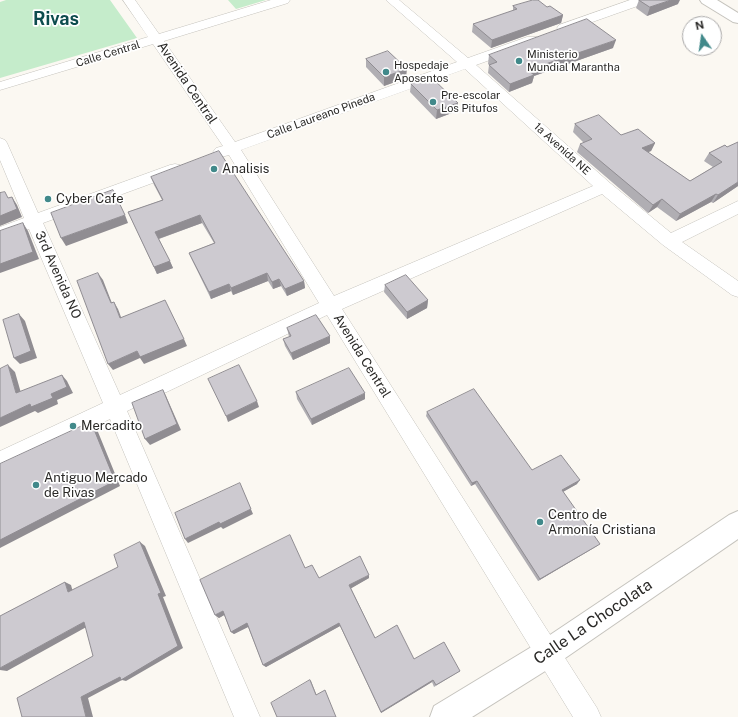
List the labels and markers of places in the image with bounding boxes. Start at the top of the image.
place label: Ministerio Mundial Marantha [527,48,620,74]
marker: Ministerio Mundial Marantha [514,56,524,66]
place label: Hospedaje Aposentos [394,59,449,85]
marker: Hospedaje Aposentos [381,67,391,77]
place label: Pre-escolar Los Pitufos [441,89,500,115]
marker: Pre-escolar Los Pitufos [428,97,438,107]
place label: Analisis [222,161,269,177]
marker: Analisis [209,164,219,174]
place label: Cyber Cafe [56,191,124,207]
marker: Cyber Cafe [43,194,53,204]
place label: Mercadito [81,418,142,434]
marker: Mercadito [68,421,78,431]
place label: Antiguo Mercado de Rivas [44,470,148,501]
marker: Antiguo Mercado de Rivas [31,480,41,490]
place label: Centro de Armonía Cristiana [548,507,656,538]
marker: Centro de Armonía Cristiana [535,517,545,527]

